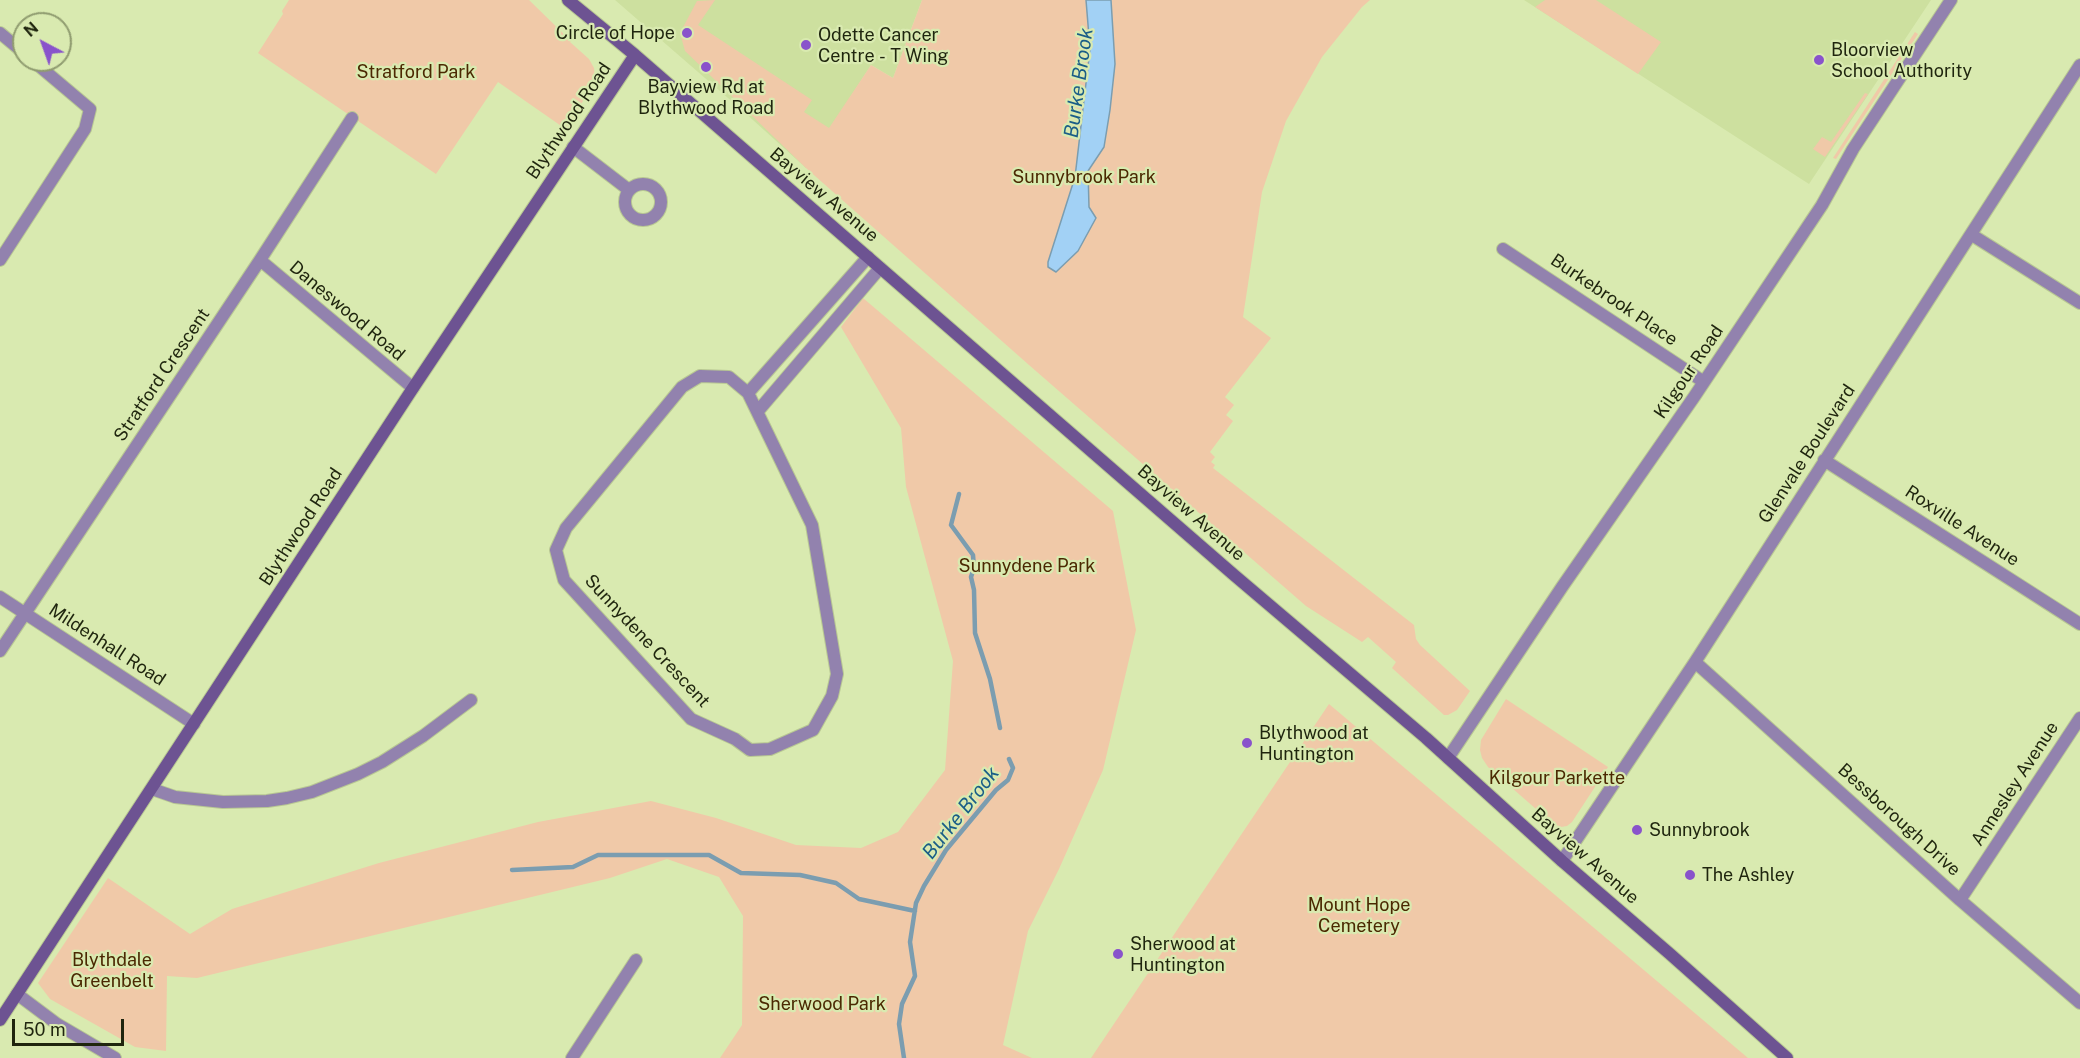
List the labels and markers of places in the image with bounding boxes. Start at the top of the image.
place label: Circle of Hope [556,22,675,44]
place label: Odette Cancer Centre - T Wing [818,24,949,66]
marker: Circle of Hope [680,26,694,40]
marker: Odette Cancer Centre - T Wing [799,38,813,52]
place label: Bloorview School Authority [1831,39,1972,82]
marker: Bloorview School Authority [1812,53,1826,67]
marker: Bayview Rd at Blythwood Road [699,60,713,74]
place label: Bayview Rd at Blythwood Road [638,76,774,118]
place label: Blythwood at Huntington [1259,722,1369,764]
marker: Blythwood at Huntington [1240,736,1254,750]
place label: Sunnybrook [1649,819,1750,841]
marker: Sunnybrook [1630,823,1644,837]
place label: The Ashley [1702,864,1794,886]
marker: The Ashley [1683,868,1697,882]
place label: Sherwood at Huntington [1130,933,1236,976]
marker: Sherwood at Huntington [1111,947,1125,961]

